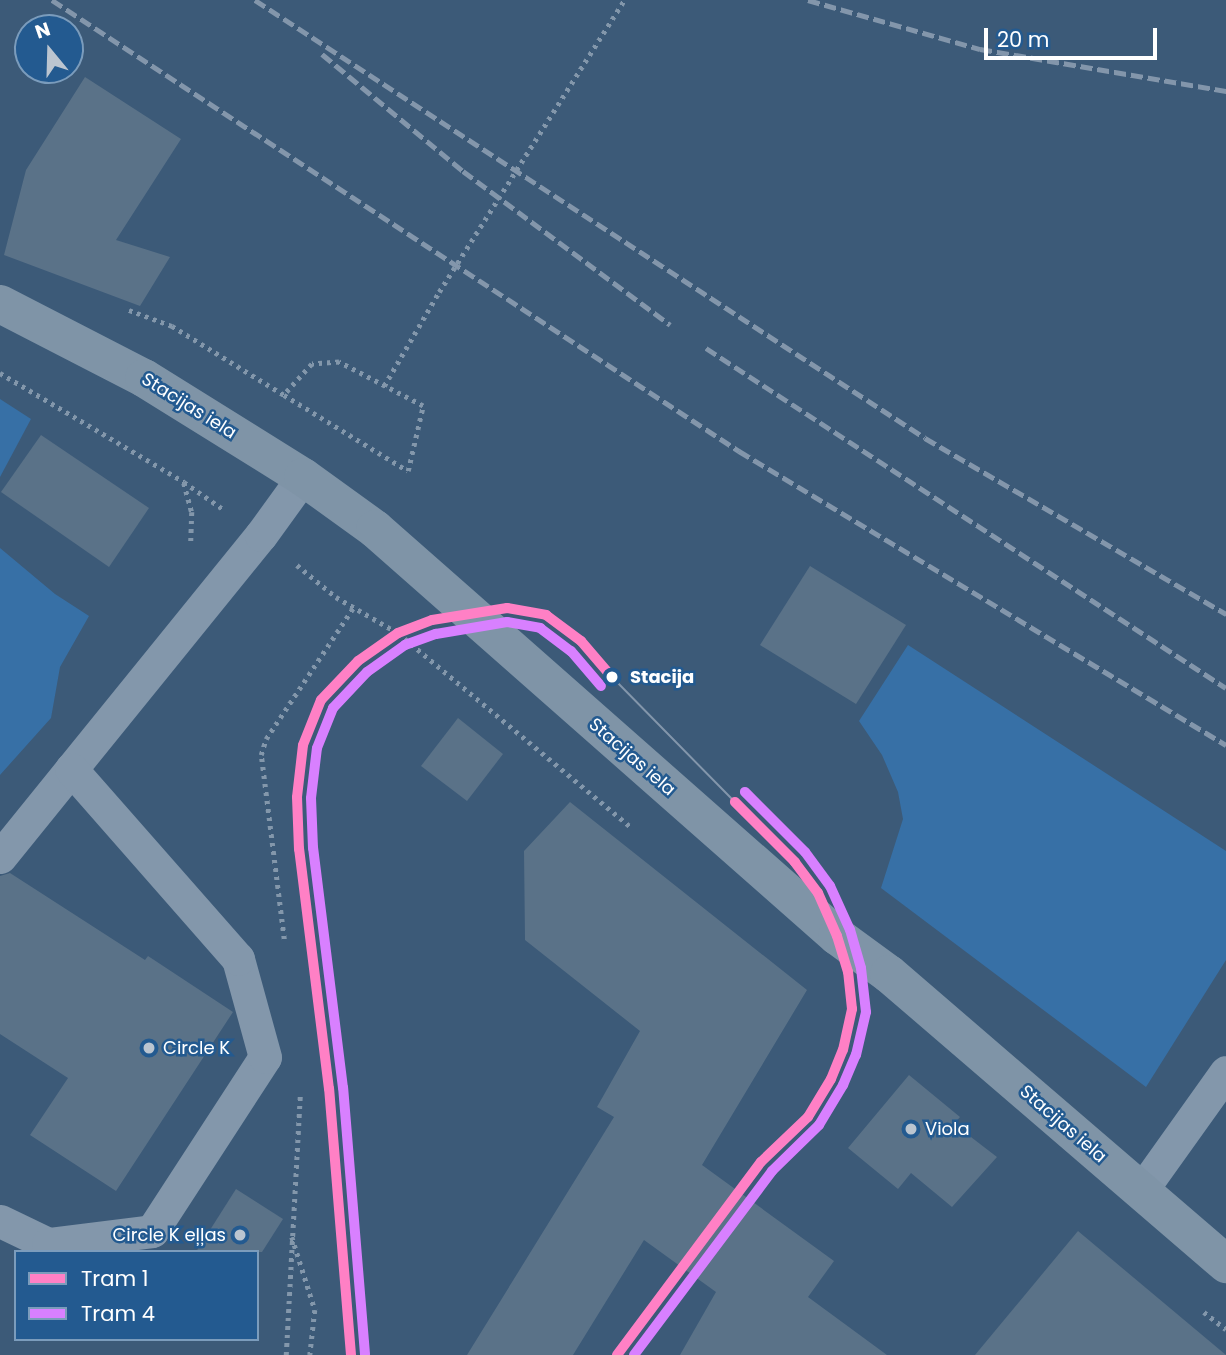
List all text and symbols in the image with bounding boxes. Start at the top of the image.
north arrow [14,14,84,84]
scale bar [988,14,1161,58]
text: N [31,15,54,46]
text: 20 m [997,25,1050,54]
street label: Stacijas iela [138,368,240,444]
marker: Stacija [600,665,624,689]
place label: Stacija [630,666,694,688]
street label: Stacijas iela [584,714,680,800]
place label: Circle K [163,1037,230,1059]
marker: Circle K [141,1040,157,1056]
street label: Stacijas iela [1015,1081,1111,1167]
place label: Viola [925,1118,970,1140]
marker: Viola [903,1121,919,1137]
place label: Circle K eļļas [112,1224,226,1246]
marker: Circle K eļļas [232,1227,248,1243]
legend [14,1250,259,1341]
text: Tram 1 [81,1264,148,1293]
text: Tram 4 [81,1299,155,1328]

